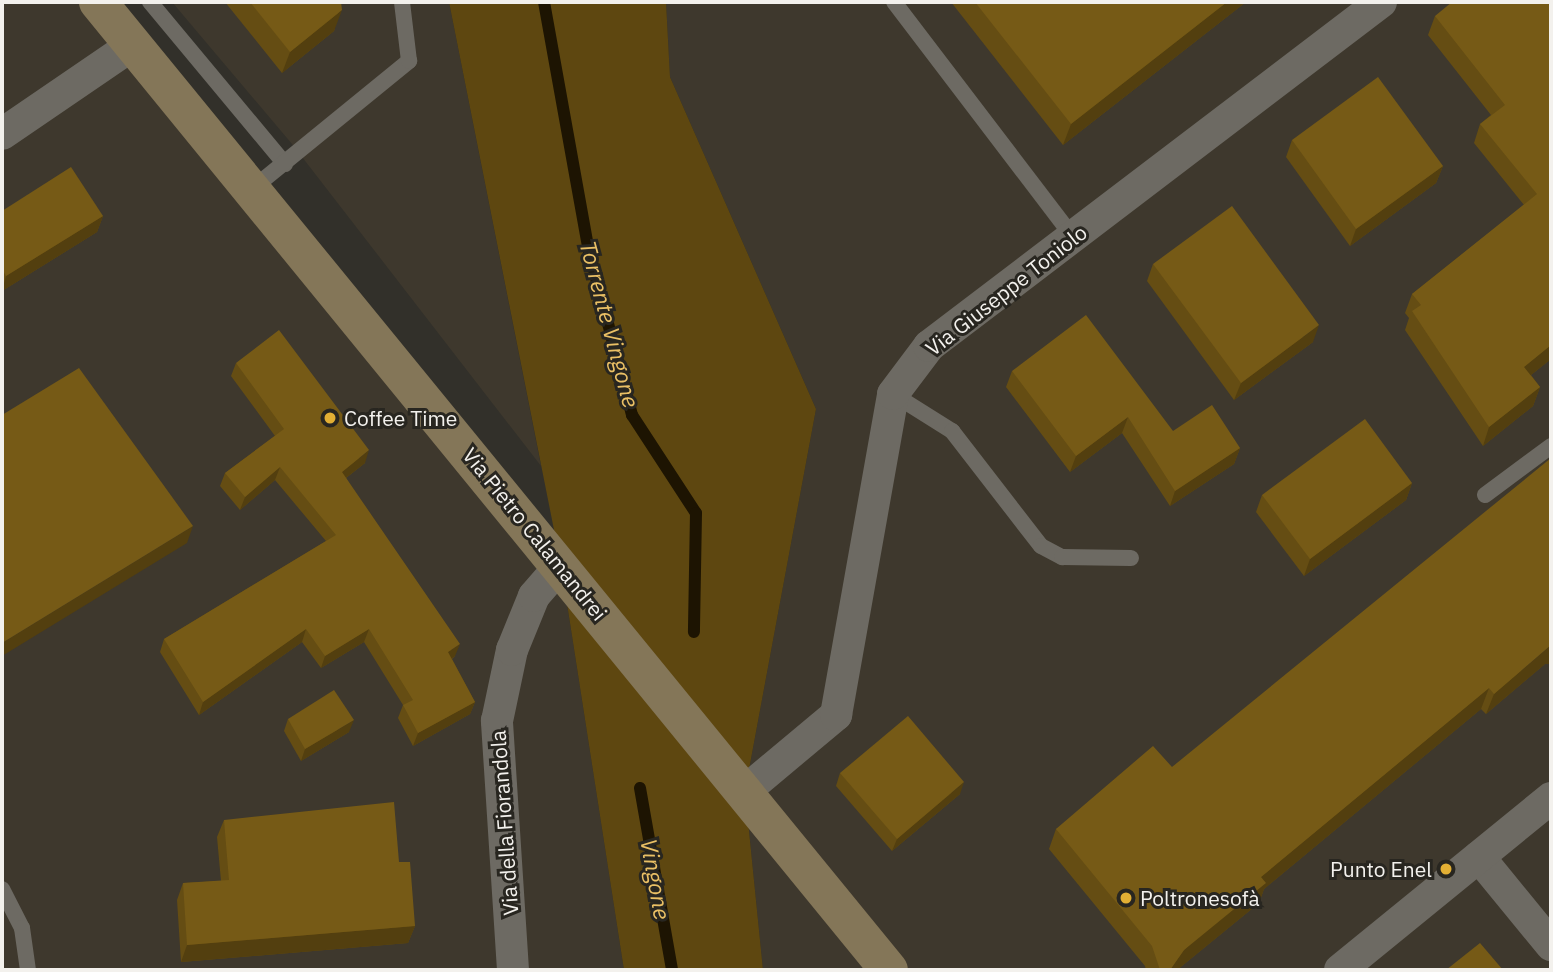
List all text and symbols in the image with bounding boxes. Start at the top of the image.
street label: Via Giuseppe Toniolo [920,219,1092,361]
water label: Torrente Vingone [574,238,646,410]
place label: Coffee Time [344,405,457,431]
marker: Coffee Time [322,410,338,426]
street label: Via Pietro Calamandrei [458,443,612,625]
street label: Via della Fiorandola [485,729,523,917]
water label: Vingone [635,836,677,922]
place label: Punto Enel [1330,856,1432,882]
marker: Punto Enel [1438,861,1454,877]
place label: Poltronesofà [1140,885,1260,911]
marker: Poltronesofà [1118,890,1134,906]

